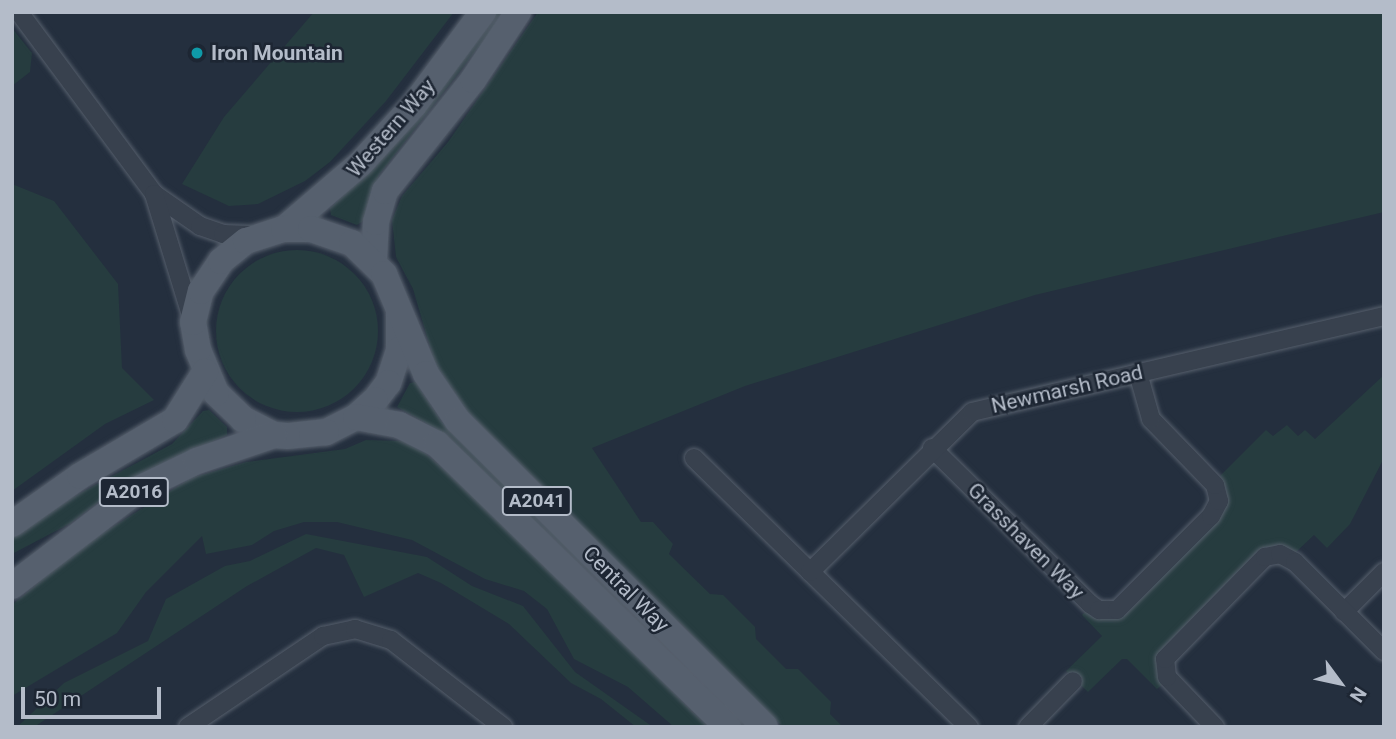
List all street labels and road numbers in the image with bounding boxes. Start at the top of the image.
street label: Western Way [342,74,440,182]
street label: Newmarsh Road [989,359,1145,419]
road number: A2016 [97,477,171,508]
street label: Grasshaven Way [962,477,1090,605]
road number: A2041 [500,486,574,516]
street label: Central Way [578,541,674,637]

